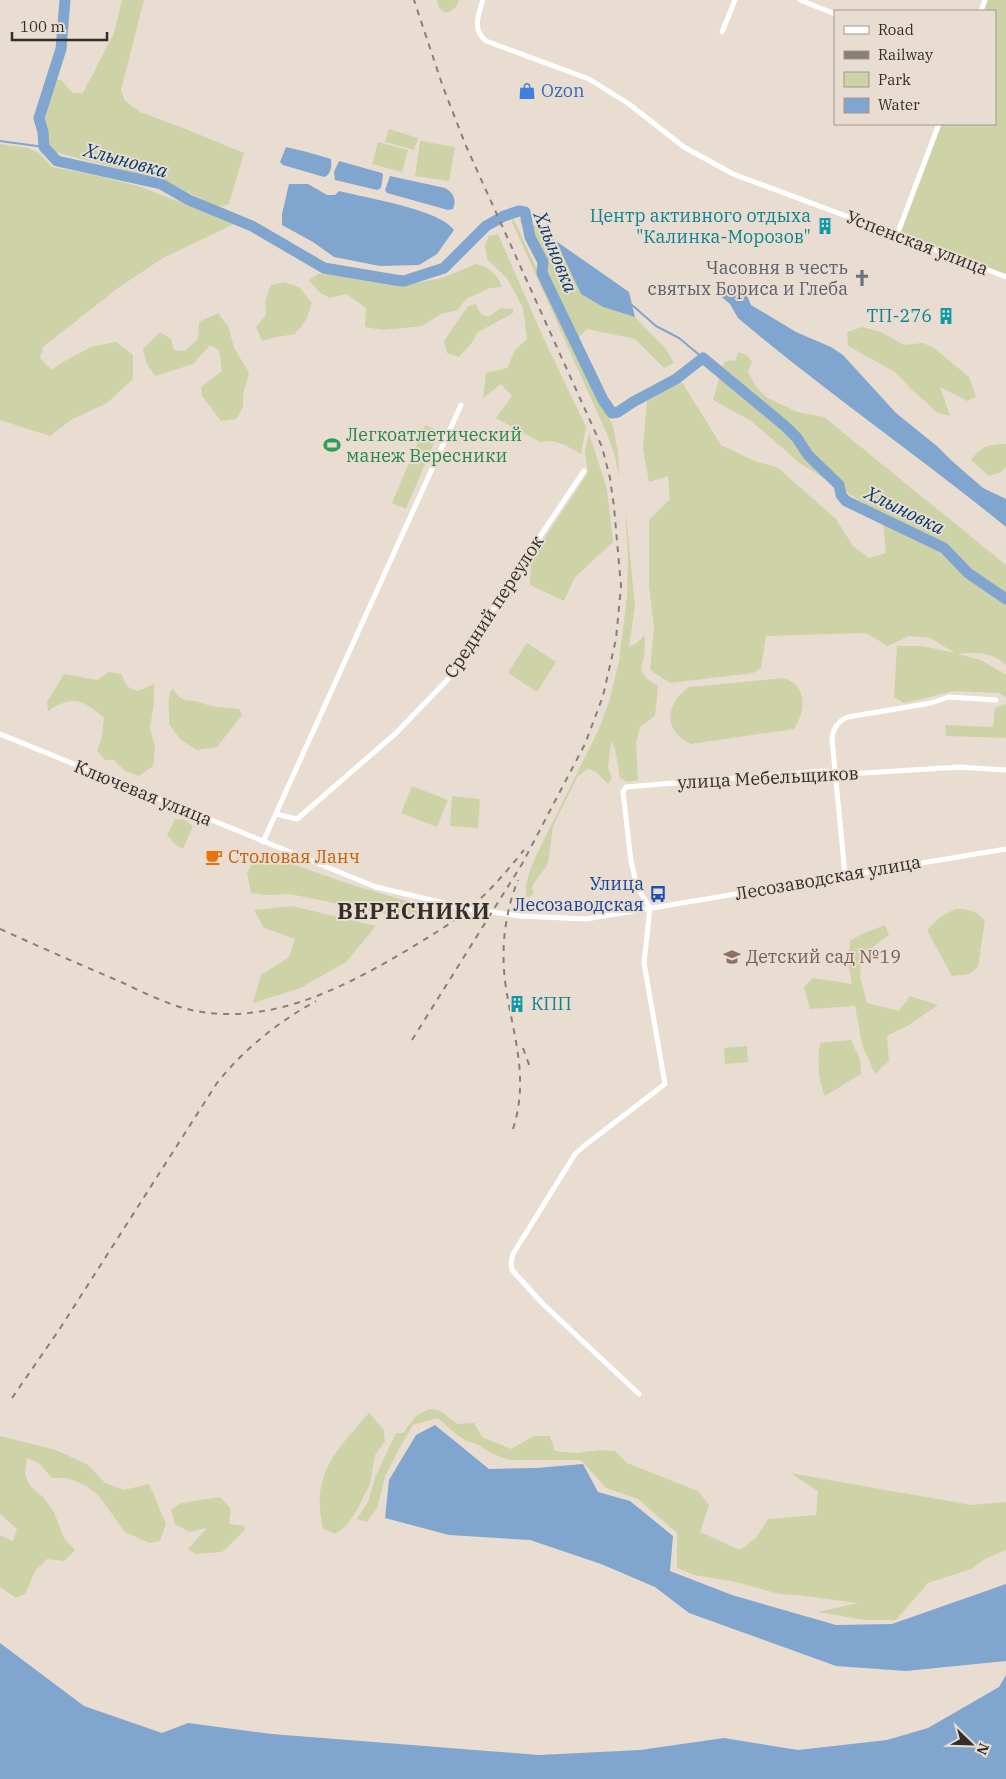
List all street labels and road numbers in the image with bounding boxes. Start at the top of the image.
street label: Успенская улица [843,205,992,280]
street label: Средний переулок [439,531,549,682]
street label: Ключевая улица [71,754,216,831]
street label: улица Мебельщиков [677,761,859,794]
street label: Лесозаводская улица [733,850,923,905]

